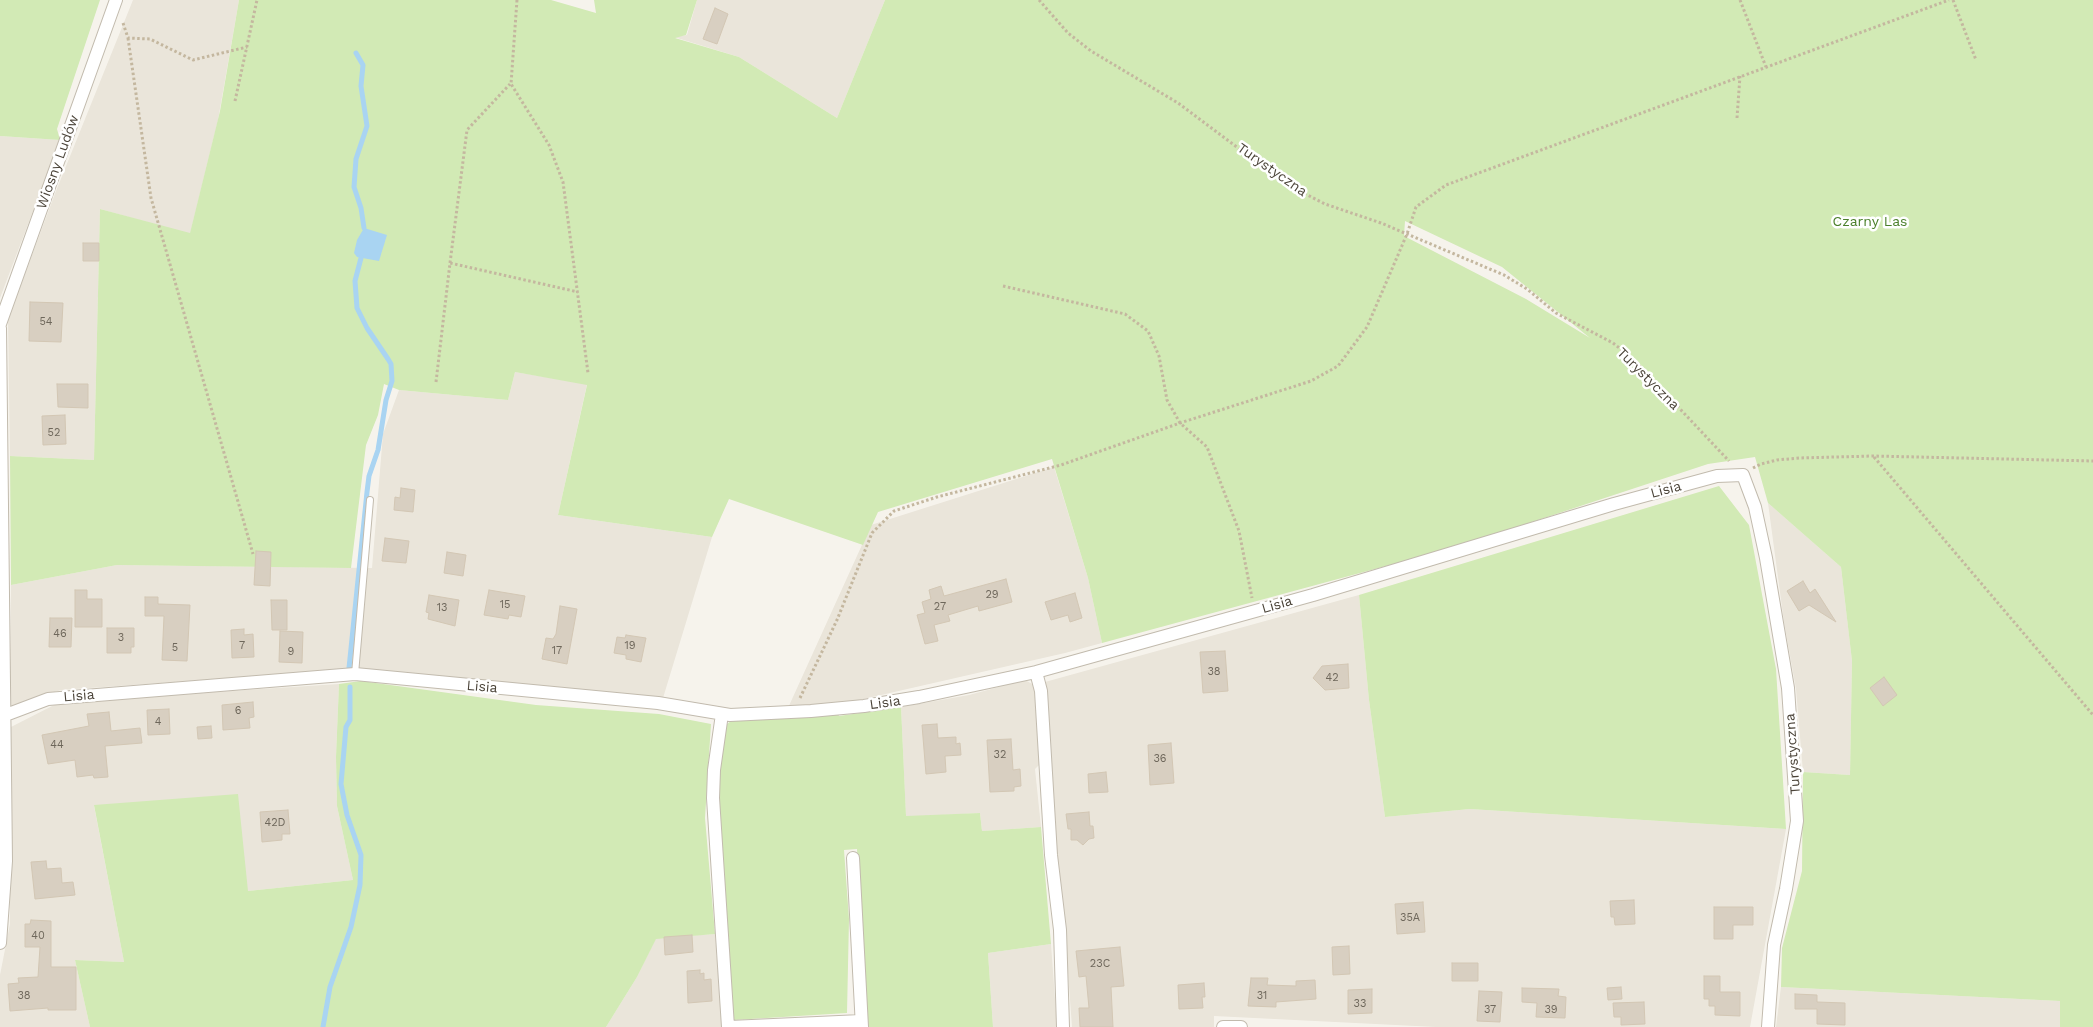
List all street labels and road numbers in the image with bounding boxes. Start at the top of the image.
street label: Wiosny Ludów [33,113,83,211]
street label: Turystyczna [1234,140,1310,200]
street label: Turystyczna [1613,344,1683,414]
street label: Lisia [1649,478,1683,502]
street label: Lisia [1260,593,1294,617]
street label: Lisia [466,677,498,697]
street label: Lisia [63,686,95,706]
street label: Lisia [868,693,902,713]
street label: Turystyczna [1782,713,1804,795]

